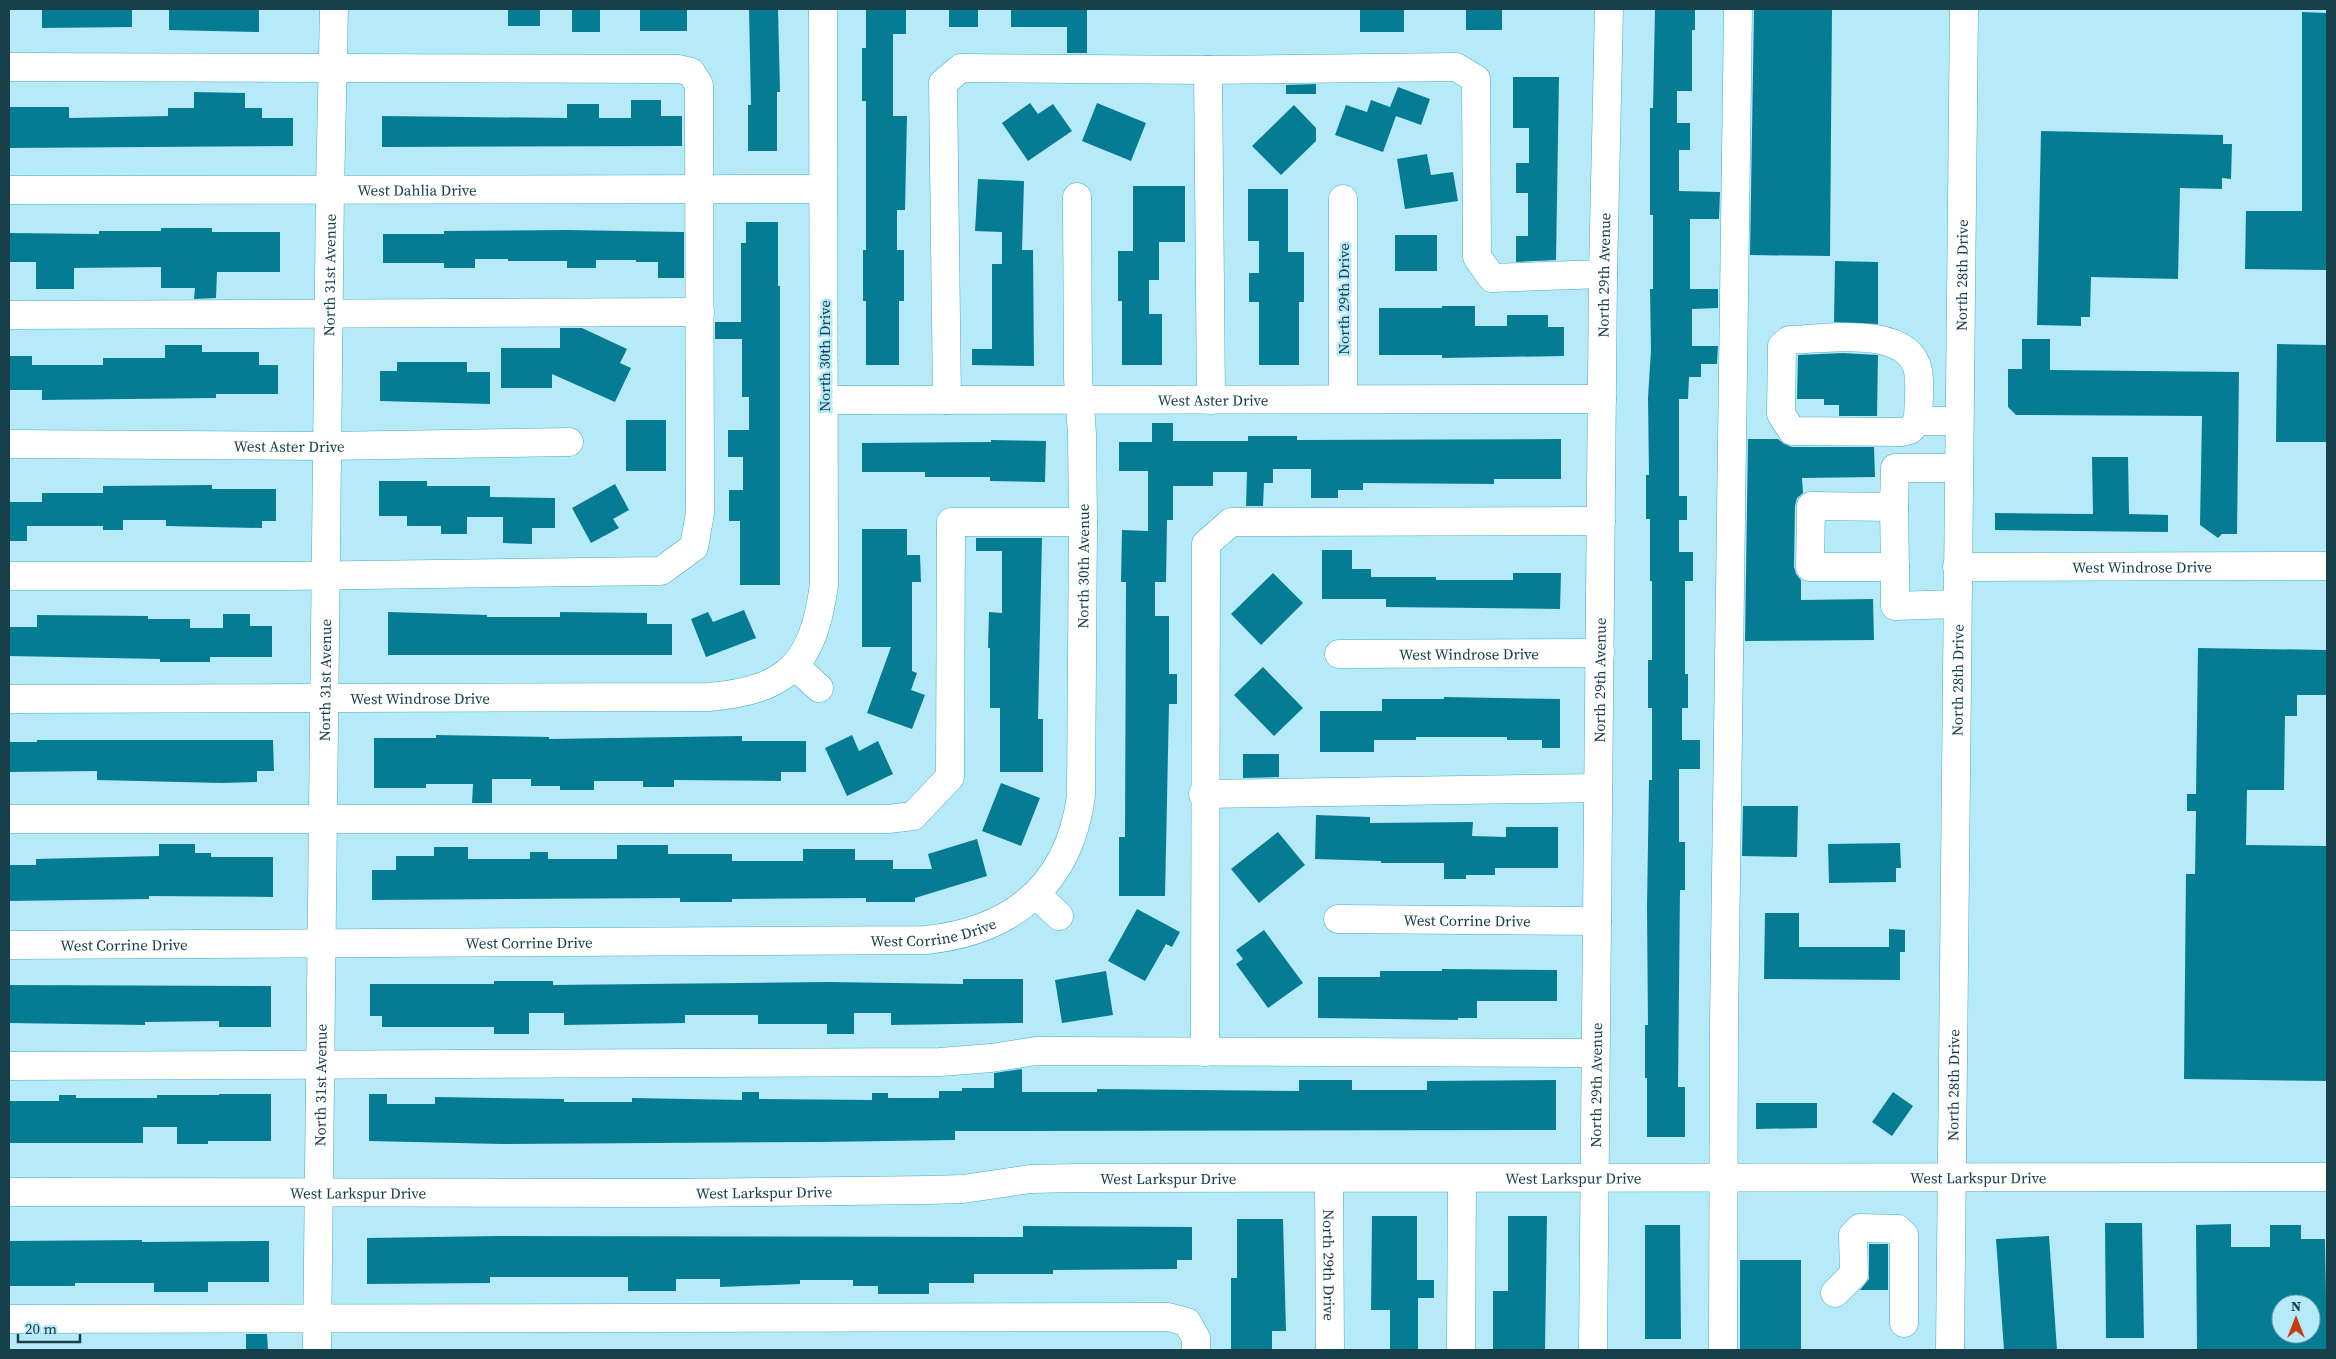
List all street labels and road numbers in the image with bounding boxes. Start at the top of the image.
street label: West Dahlia Drive [357,179,477,200]
street label: North 29th Avenue [1592,212,1615,338]
street label: North 31st Avenue [318,213,340,336]
street label: North 28th Drive [1950,219,1972,331]
street label: North 29th Drive [1333,243,1354,355]
street label: North 30th Drive [814,300,835,412]
street label: West Aster Drive [1157,389,1269,410]
street label: West Aster Drive [233,435,345,457]
street label: North 30th Avenue [1072,503,1094,629]
street label: West Windrose Drive [2072,556,2212,577]
street label: North 29th Avenue [1588,617,1610,743]
street label: North 31st Avenue [313,618,336,741]
street label: North 28th Drive [1946,624,1968,736]
street label: West Windrose Drive [1399,643,1539,664]
street label: West Windrose Drive [350,687,490,709]
street label: West Corrine Drive [1403,909,1531,931]
street label: West Corrine Drive [870,912,1000,951]
street label: West Corrine Drive [465,931,593,953]
street label: West Corrine Drive [60,934,188,955]
street label: North 29th Avenue [1584,1022,1607,1148]
street label: North 31st Avenue [309,1023,331,1146]
street label: North 28th Drive [1942,1029,1964,1141]
street label: West Larkspur Drive [1100,1167,1237,1188]
street label: West Larkspur Drive [1505,1167,1642,1188]
street label: West Larkspur Drive [1910,1167,2047,1188]
street label: West Larkspur Drive [696,1181,833,1203]
street label: West Larkspur Drive [290,1182,427,1203]
street label: North 29th Drive [1319,1209,1340,1321]

